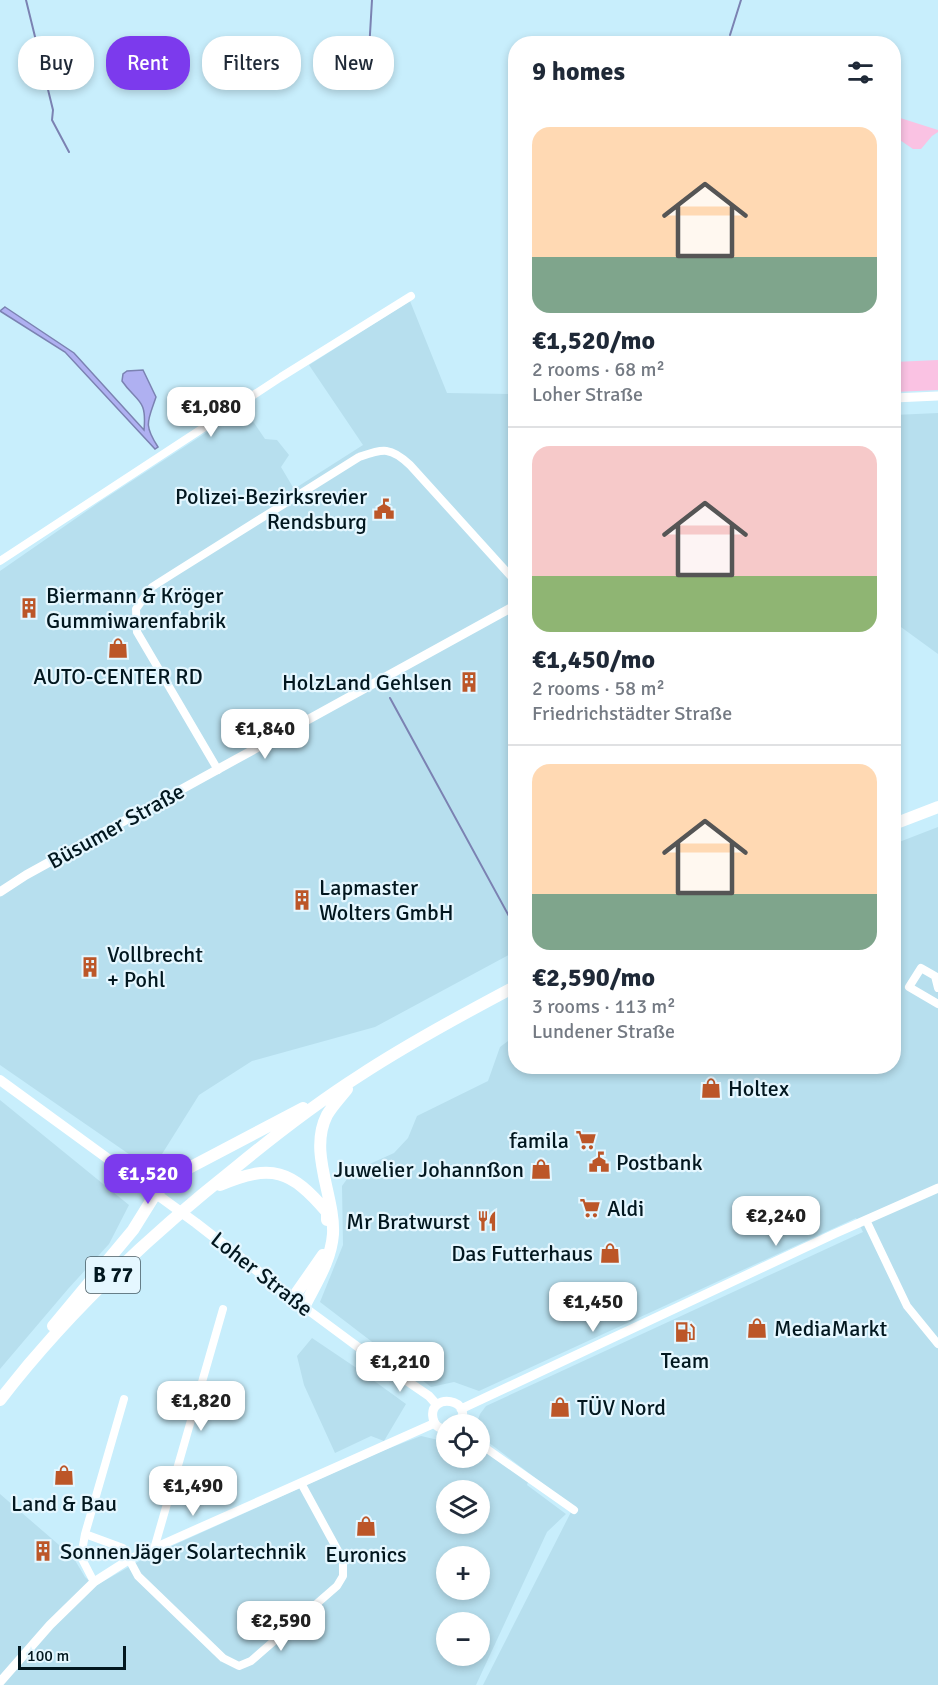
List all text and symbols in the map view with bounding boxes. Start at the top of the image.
chip: Buy [18,36,94,90]
chip: Rent [106,36,190,90]
chip: Filters [202,36,301,90]
chip: New [313,36,394,90]
text: 9 homes [532,56,625,88]
icon: filters [844,56,877,89]
icon: home [651,166,759,274]
text: €1,520/mo [532,325,655,357]
text: 2 rooms · 68 m² [532,357,665,382]
text: Loher Straße [532,382,643,407]
pin: €1,080 [162,387,260,438]
text: €1,080 [181,394,241,419]
place label: Polizei-Bezirksrevier Rendsburg [175,483,367,535]
icon: home [651,485,759,593]
public building icon: Polizei-Bezirksrevier Rendsburg [372,497,396,521]
place label: Biermann & Kröger Gummiwarenfabrik [46,582,226,634]
building icon: Biermann & Kröger Gummiwarenfabrik [17,596,41,620]
shop icon: AUTO-CENTER RD [106,636,130,660]
text: €1,450/mo [532,644,655,676]
place label: AUTO-CENTER RD [33,663,203,690]
place label: HolzLand Gehlsen [282,669,452,696]
building icon: HolzLand Gehlsen [457,670,481,694]
text: 2 rooms · 58 m² [532,676,665,701]
text: Friedrichstädter Straße [532,701,732,726]
pin: €1,840 [216,709,314,760]
text: €1,840 [235,716,295,741]
street label: Büsumer Straße [43,777,189,875]
icon: home [651,803,759,911]
place label: Lapmaster Wolters GmbH [319,874,454,926]
building icon: Lapmaster Wolters GmbH [290,888,314,912]
place label: Vollbrecht + Pohl [107,941,203,993]
building icon: Vollbrecht + Pohl [78,955,102,979]
text: €2,590/mo [532,962,655,994]
text: 3 rooms · 113 m² [532,994,676,1019]
text: Lundener Straße [532,1019,675,1044]
place label: Holtex [728,1075,789,1102]
shop icon: Holtex [699,1076,723,1100]
place label: famila [509,1127,569,1154]
supermarket icon: famila [574,1128,598,1152]
place label: Postbank [616,1149,702,1176]
public building icon: Postbank [587,1150,611,1174]
pin: €1,520 [99,1154,197,1205]
place label: Juwelier Johannßon [334,1156,524,1183]
shop icon: Juwelier Johannßon [529,1157,553,1181]
text: €1,520 [118,1161,178,1186]
place label: Aldi [607,1195,644,1222]
supermarket icon: Aldi [578,1196,602,1220]
pin: €2,240 [727,1196,825,1247]
text: €2,240 [746,1203,806,1228]
place label: Mr Bratwurst [346,1208,470,1235]
restaurant icon: Mr Bratwurst [475,1209,499,1233]
street label: Loher Straße [206,1226,318,1322]
place label: Das Futterhaus [451,1240,593,1267]
shop icon: Das Futterhaus [598,1241,622,1265]
road number: B 77 [86,1257,140,1293]
pin: €1,450 [544,1282,642,1333]
text: €1,450 [563,1289,623,1314]
place label: MediaMarkt [774,1315,888,1342]
shop icon: MediaMarkt [745,1316,769,1340]
fuel station icon: Team [673,1320,697,1344]
pin: €1,210 [351,1342,449,1393]
place label: Team [661,1347,709,1374]
text: €1,210 [370,1349,430,1374]
pin: €1,820 [152,1381,250,1432]
text: €1,820 [171,1388,231,1413]
place label: TÜV Nord [577,1394,666,1421]
shop icon: TÜV Nord [548,1395,572,1419]
map controls [436,1414,490,1666]
button: locate [436,1414,490,1468]
shop icon: Land & Bau [52,1463,76,1487]
pin: €1,490 [144,1466,242,1517]
text: €1,490 [163,1473,223,1498]
button: layers [436,1480,490,1534]
place label: Land & Bau [11,1490,117,1517]
shop icon: Euronics [354,1514,378,1538]
place label: SonnenJäger Solartechnik [60,1538,306,1565]
building icon: SonnenJäger Solartechnik [31,1539,55,1563]
place label: Euronics [325,1541,407,1568]
button: + [436,1546,490,1600]
pin: €2,590 [232,1601,330,1652]
text: €2,590 [251,1608,311,1633]
button: − [436,1612,490,1666]
scale bar [18,1643,126,1670]
text: 100 m [27,1646,69,1666]

